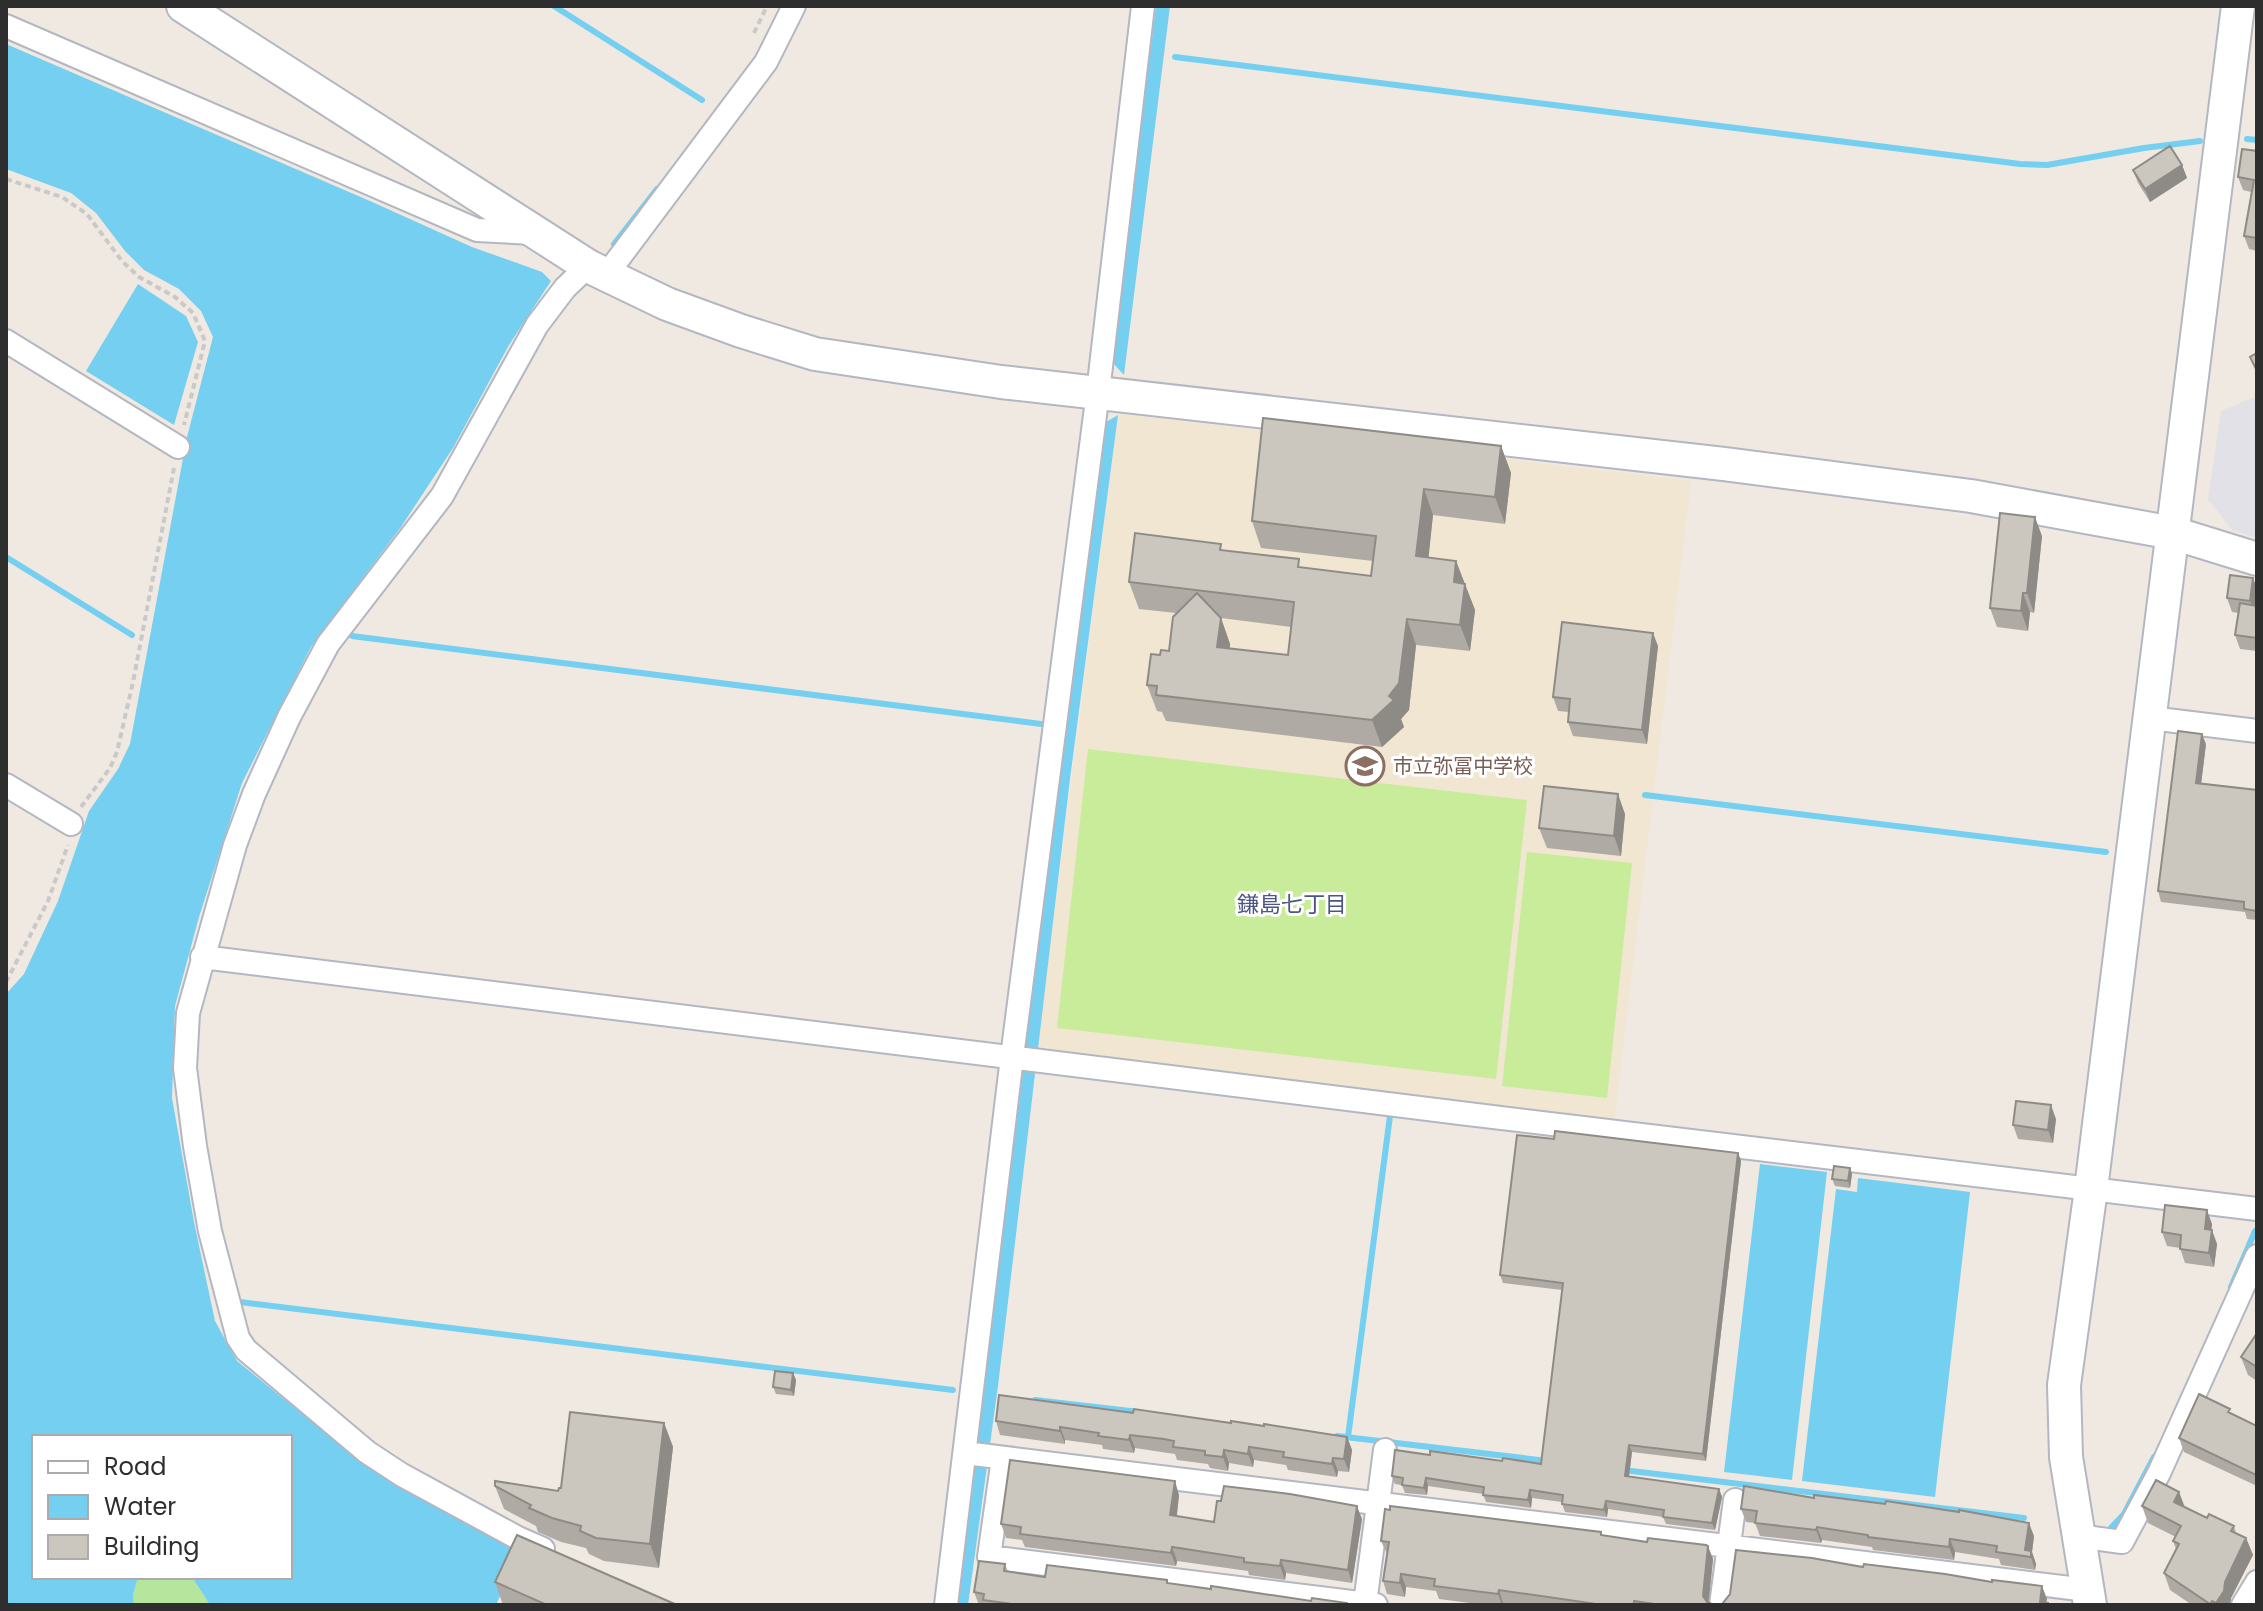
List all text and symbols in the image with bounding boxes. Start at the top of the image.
school or university icon: 市立弥冨中学校 [1344,745,1386,787]
place label: 市立弥冨中学校 [1393,752,1533,780]
district label: 鎌島七丁目 [1237,889,1347,920]
legend [32,1435,292,1579]
text: Road [104,1450,166,1483]
text: Water [104,1490,176,1523]
text: Building [104,1530,200,1563]

